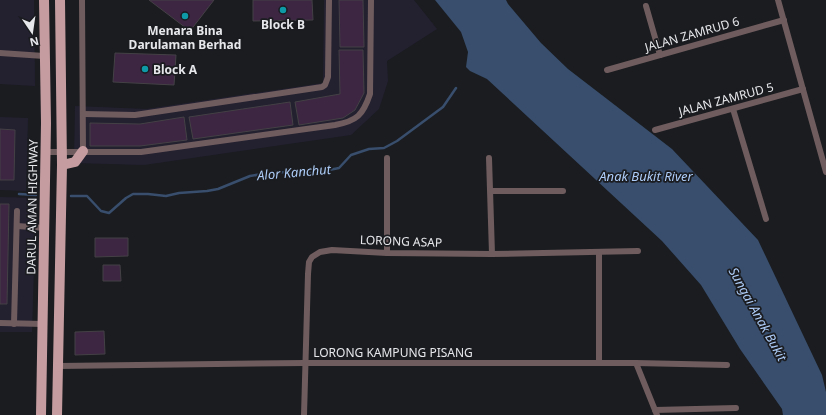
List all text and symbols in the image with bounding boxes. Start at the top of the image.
marker: Block B [278,5,288,15]
marker: Menara Bina Darulaman Berhad [180,11,190,21]
north arrow [12,12,52,52]
street label: JALAN ZAMRUD 6 [642,12,741,56]
place label: Block B [261,16,305,33]
place label: Menara Bina Darulaman Berhad [129,22,241,53]
text: N [28,34,40,51]
place label: Block A [153,61,198,78]
marker: Block A [140,64,150,74]
street label: JALAN ZAMRUD 5 [676,78,775,120]
street label: DARUL AMAN HIGHWAY [22,139,42,275]
water label: Alor Kanchut [255,160,332,184]
water label: Anak Bukit River [598,167,694,185]
street label: LORONG ASAP [360,231,442,251]
water label: Sungai Anak Bukit [725,264,792,365]
street label: LORONG KAMPUNG PISANG [313,344,473,361]

